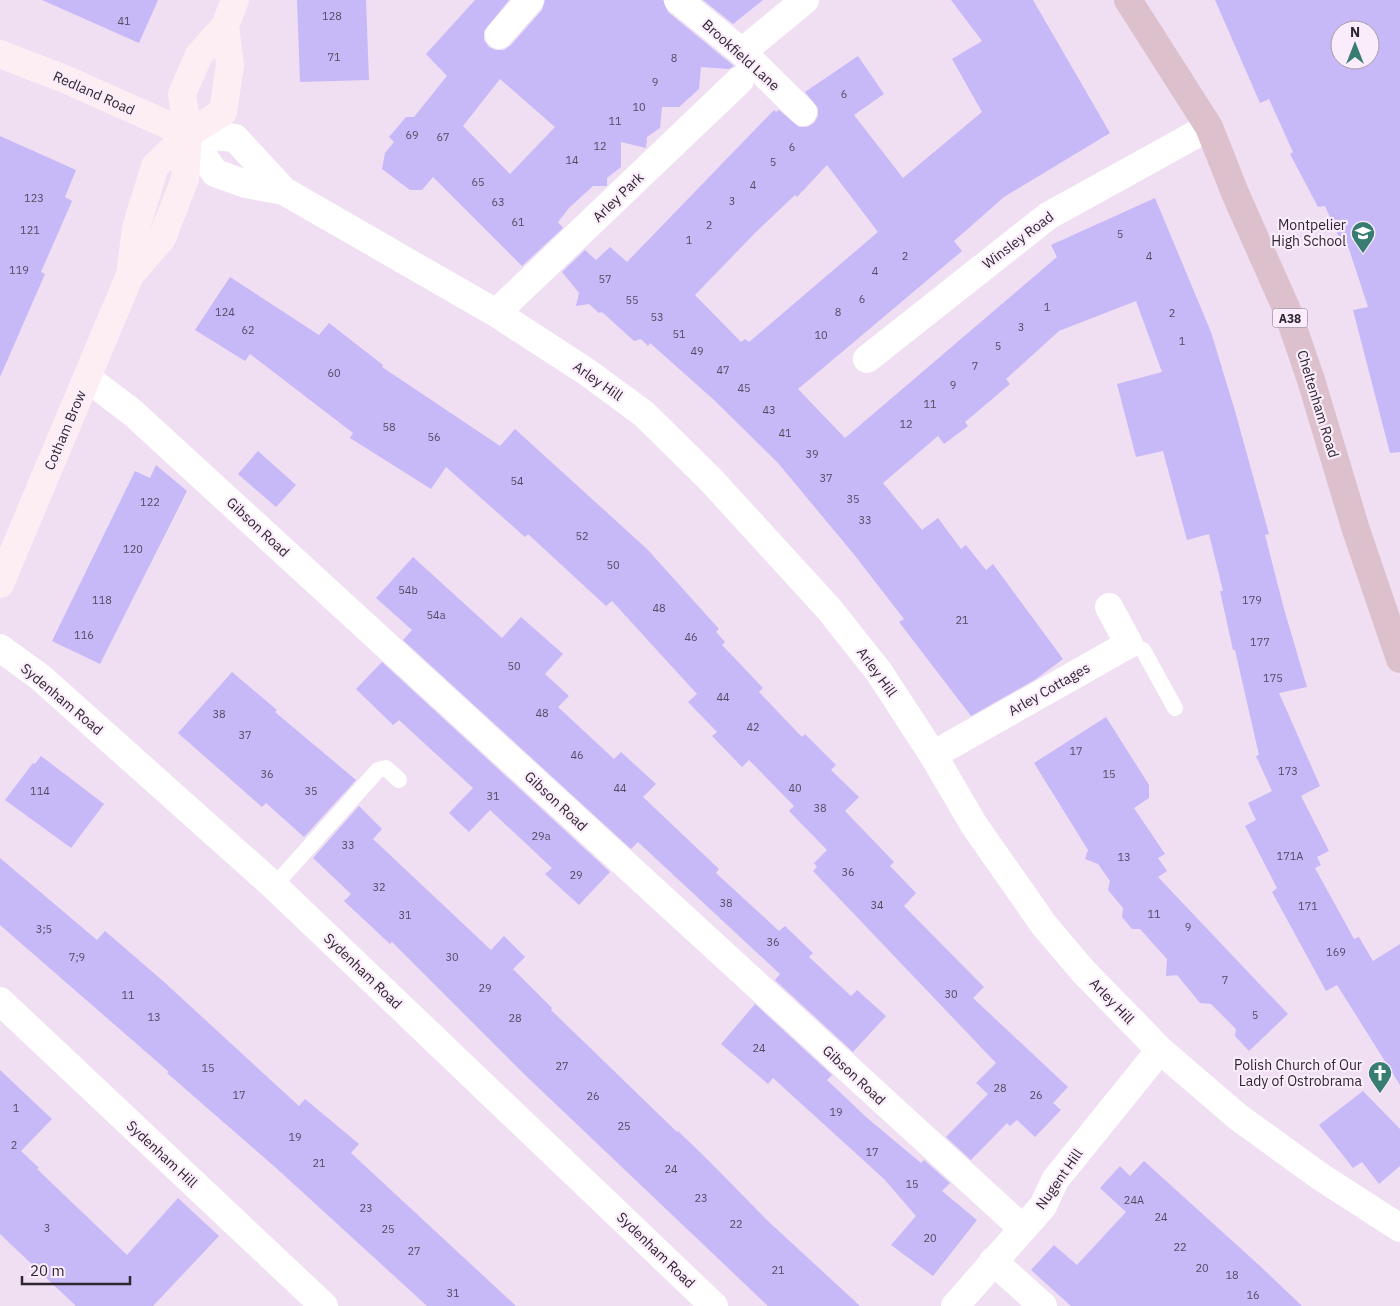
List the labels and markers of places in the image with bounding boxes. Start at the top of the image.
place label: Montpelier High School [1271,216,1346,250]
school or university icon: Montpelier High School [1350,220,1376,254]
place label: Polish Church of Our Lady of Ostrobrama [1234,1056,1363,1090]
church icon: Polish Church of Our Lady of Ostrobrama [1367,1060,1393,1094]

